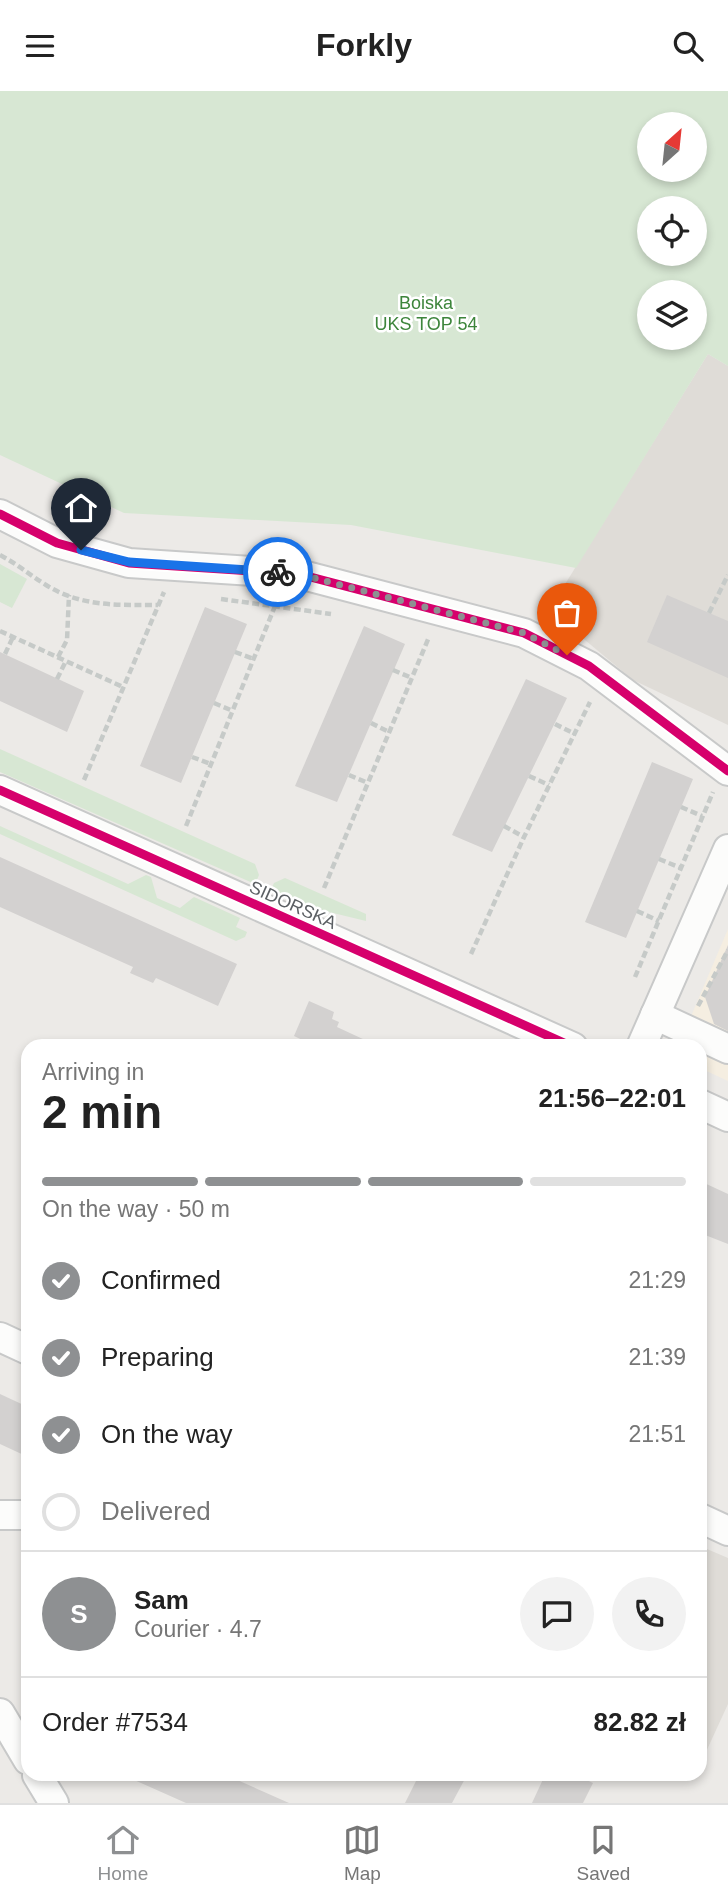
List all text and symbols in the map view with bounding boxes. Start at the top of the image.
icon: menu [21,27,59,65]
text: Forkly [316,27,412,63]
icon: search [669,27,707,65]
north arrow [637,112,707,182]
map controls [637,112,707,350]
button: locate [637,196,707,266]
button: layers [637,280,707,350]
park label: Boiska UKS TOP 54 [374,293,478,334]
pin [51,478,111,550]
icon: home [62,489,100,527]
courier [243,537,313,607]
icon: bike [259,553,297,591]
pin [537,583,597,655]
icon: bag [548,594,586,632]
street label: SIDORSKA [246,877,340,933]
text: Arriving in [42,1059,144,1085]
text: 21:56–22:01 [539,1083,686,1113]
text: 2 min [42,1086,162,1138]
text: On the way · 50 m [42,1196,230,1222]
icon: check [42,1262,80,1300]
text: Confirmed [101,1265,221,1295]
text: 21:29 [628,1267,686,1293]
icon: check [42,1339,80,1377]
text: Preparing [101,1342,214,1372]
text: 21:39 [628,1344,686,1370]
icon: check [42,1416,80,1454]
text: On the way [101,1419,233,1449]
text: 21:51 [628,1421,686,1447]
text: Delivered [101,1496,211,1526]
button: chat [520,1577,594,1651]
button: phone [612,1577,686,1651]
text: Sam [134,1585,189,1615]
text: S [70,1599,88,1629]
text: Courier · 4.7 [134,1616,262,1642]
text: Order #7534 [42,1707,188,1737]
text: 82.82 zł [593,1707,686,1737]
tab: Home [98,1821,148,1885]
tab: Map [343,1821,381,1885]
tab: Saved [577,1821,630,1885]

